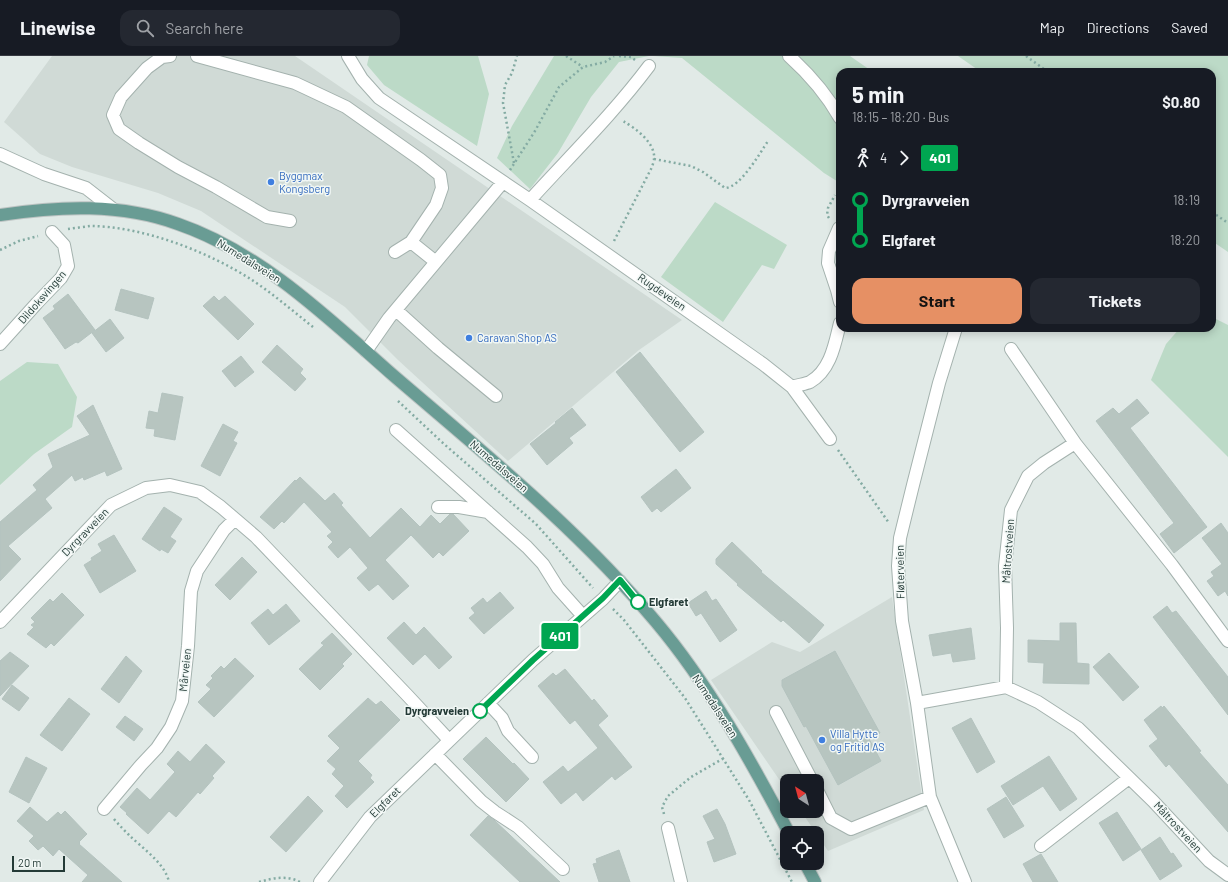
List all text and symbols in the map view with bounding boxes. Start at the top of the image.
search box [120,10,400,46]
text: Linewise [20,16,96,39]
icon: search [134,17,156,39]
text: Search here [166,19,244,37]
text: Map [1040,19,1065,36]
text: Directions [1087,19,1149,36]
text: Saved [1171,19,1208,36]
text: 5 min [852,81,904,107]
text: $0.80 [1162,93,1200,111]
text: 18:15 – 18:20 · Bus [852,109,949,125]
icon: walk [852,147,874,169]
icon: forward [893,147,915,169]
text: 401 [929,149,950,166]
text: 4 [880,150,887,166]
place label: Byggmax Kongsberg [279,169,330,195]
marker: Byggmax Kongsberg [266,177,276,187]
text: Dyrgravveien [882,191,969,209]
text: 18:19 [1173,192,1200,208]
text: Elgfaret [882,231,936,249]
text: 18:20 [1170,232,1200,248]
street label: Numedalsveien [215,236,284,285]
street label: Dildoksvingen [15,267,68,326]
street label: Rugdeveien [636,270,689,313]
button: Start [852,278,1022,324]
button: Tickets [1030,278,1200,324]
place label: Caravan Shop AS [477,331,557,344]
marker: Caravan Shop AS [464,333,474,343]
street label: Numedalsveien [468,437,531,494]
street label: Dyrgravveien [58,505,111,558]
street label: Måltrostveien [999,518,1016,584]
street label: Fløterveien [893,545,906,599]
marker: Elgfaret [630,594,646,610]
place label: Elgfaret [649,595,688,608]
line badge: 401 [537,623,583,649]
text: 401 [549,627,571,644]
street label: Mårveien [176,648,193,692]
street label: Numedalsveien [690,672,741,740]
marker: Dyrgravveien [472,703,488,719]
place label: Dyrgravveien [405,704,469,717]
place label: Villa Hytte og Fritid AS [830,727,885,753]
marker: Villa Hytte og Fritid AS [817,735,827,745]
north arrow [780,774,824,818]
map controls [780,774,824,870]
street label: Elgfaret [367,784,403,820]
street label: Måltrostveien [1152,799,1205,855]
button: locate [780,826,824,870]
scale bar [12,854,65,873]
text: 20 m [18,856,41,869]

